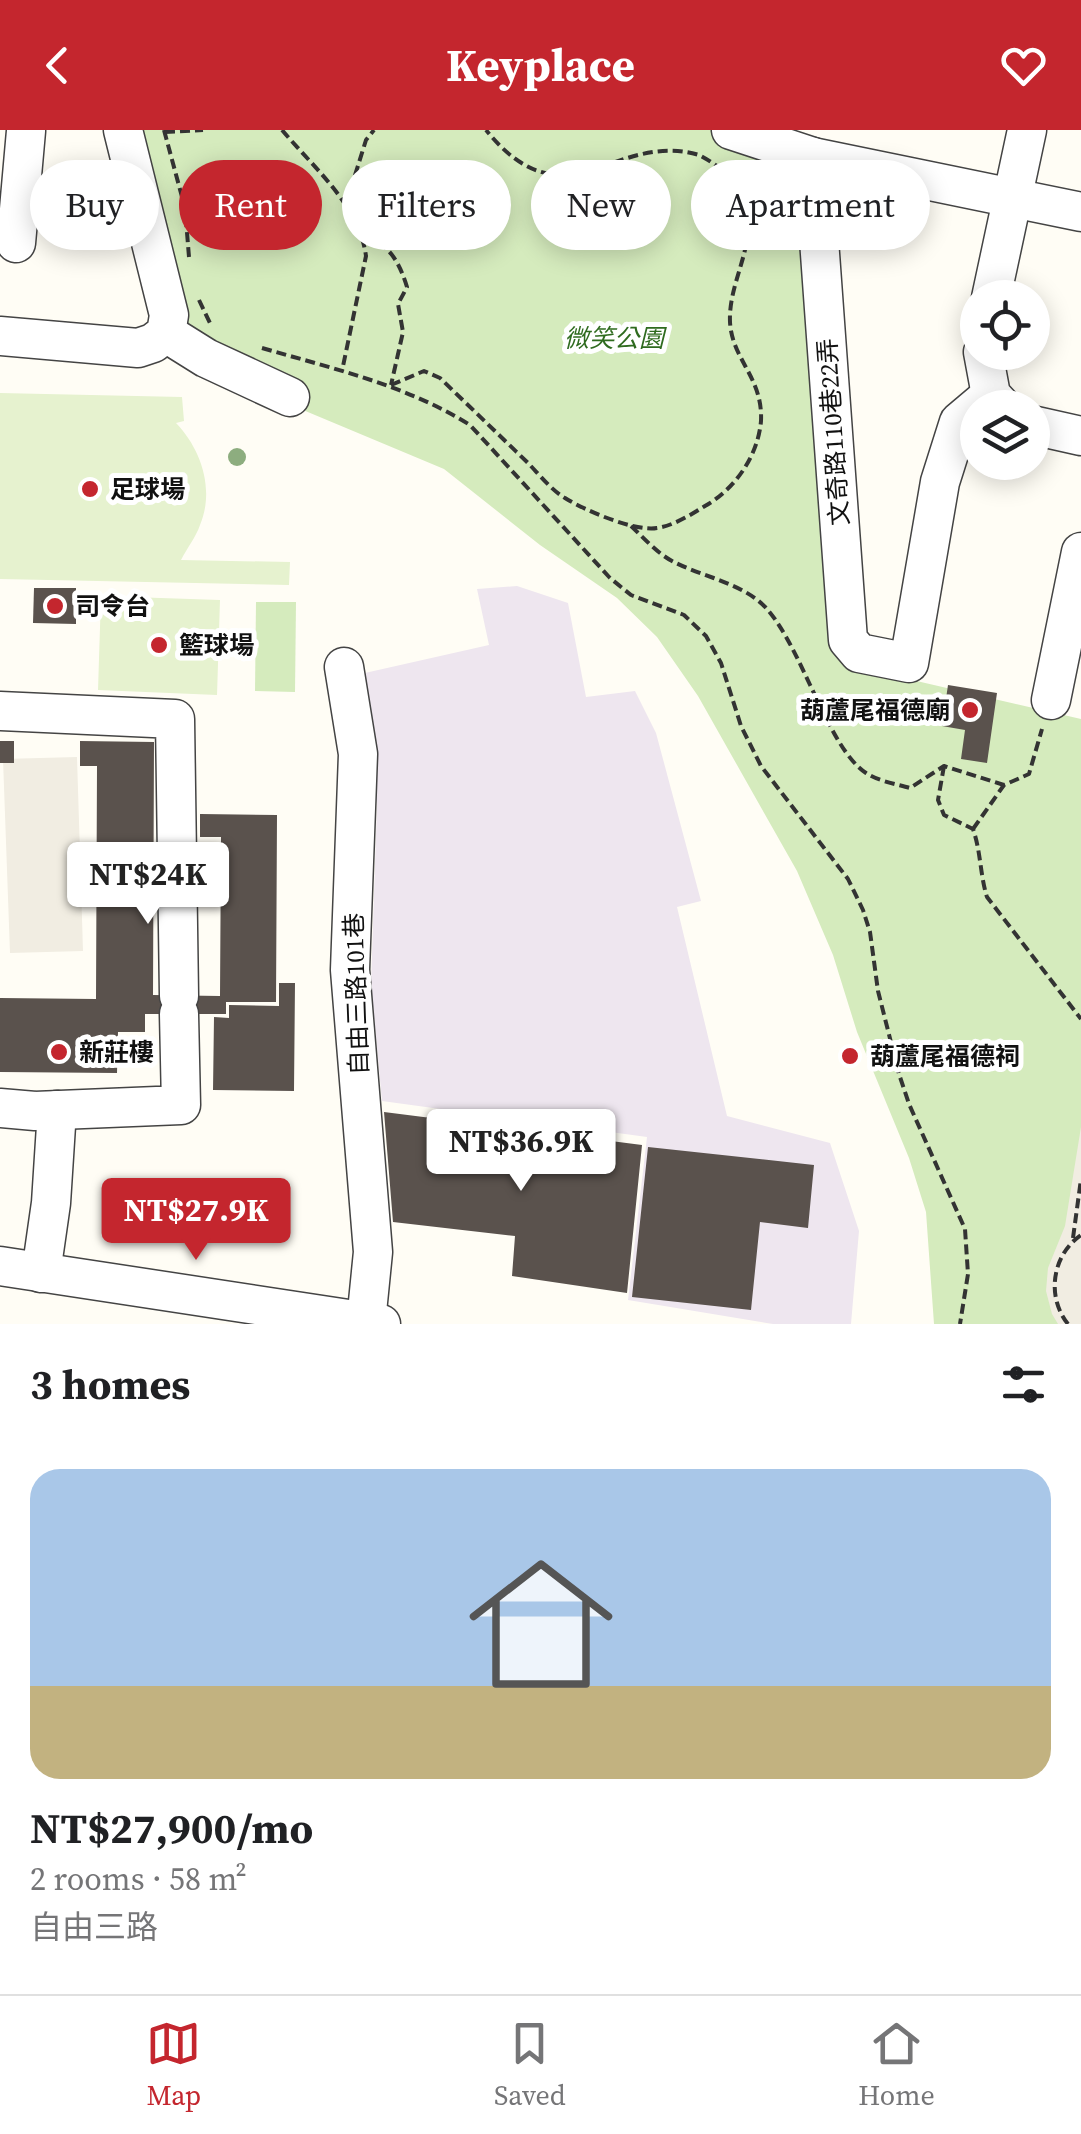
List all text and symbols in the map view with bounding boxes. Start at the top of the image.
text: Keyplace [446,34,635,96]
icon: back [30,38,85,93]
icon: heart [996,38,1051,93]
chip: Buy [30,160,159,250]
chip: Rent [179,160,322,250]
chip: Filters [342,160,511,250]
chip: New [531,160,671,250]
chip: Apartment [691,160,930,250]
map controls [960,280,1050,480]
button: locate [960,280,1050,370]
park label: 微笑公園 [564,321,667,355]
street label: 文奇路110巷22弄 [810,337,856,527]
button: layers [960,390,1050,480]
place label: 足球場 [110,472,185,506]
marker: 足球場 [79,478,101,500]
place label: 司令台 [75,589,150,623]
marker: 司令台 [44,595,66,617]
place label: 籃球場 [179,628,254,662]
marker: 籃球場 [148,634,170,656]
place label: 葫蘆尾福德廟 [800,693,950,727]
marker: 葫蘆尾福德廟 [959,699,981,721]
pin: NT$24K [67,842,229,927]
text: NT$24K [89,852,207,896]
street label: 自由三路101巷 [336,912,376,1076]
place label: 新莊樓 [79,1035,154,1069]
place label: 葫蘆尾福德祠 [870,1039,1020,1073]
marker: 新莊樓 [48,1041,70,1063]
marker: 葫蘆尾福德祠 [839,1045,861,1067]
pin: NT$36.9K [418,1109,624,1194]
text: NT$36.9K [449,1119,593,1163]
pin: NT$27.9K [93,1178,299,1263]
text: NT$27.9K [124,1188,268,1232]
text: 3 homes [30,1355,190,1413]
icon: filters [996,1357,1051,1412]
icon: home [451,1534,631,1714]
text: NT$27,900/mo [30,1799,313,1857]
text: 2 rooms · 58 m² [30,1857,247,1901]
text: 自由三路 [30,1905,158,1949]
tab: Map [146,2016,201,2114]
tab: Saved [494,2016,566,2114]
tab: Home [858,2016,935,2114]

